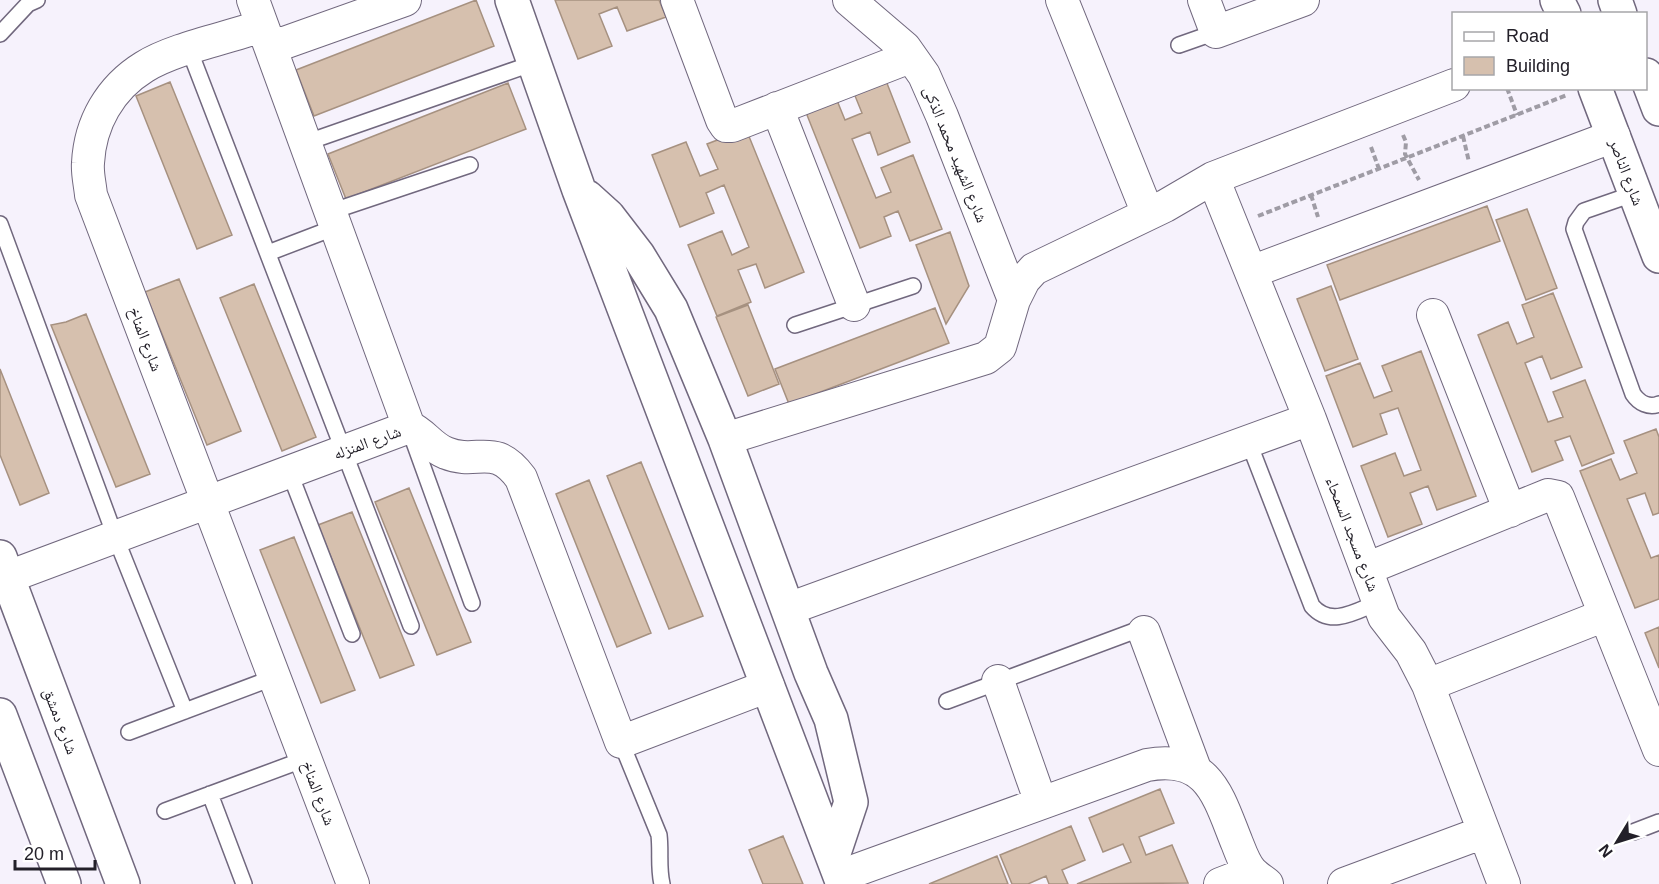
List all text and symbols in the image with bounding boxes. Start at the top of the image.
legend [1452,12,1647,90]
text: Road [1506,26,1549,46]
text: Building [1506,56,1570,76]
street label: شارع الشهيد محمد الذكى [919,84,991,226]
street label: شارع الناصر [1604,136,1647,209]
street label: شارع المناخ [124,305,166,374]
street label: شارع المنزله [331,422,404,464]
street label: شارع مسجد السمحاء [1321,474,1382,595]
street label: شارع دمشق [38,686,81,757]
street label: شارع المناخ [297,759,339,828]
north arrow [1587,812,1647,872]
scale bar [15,833,94,871]
text: N [1595,841,1616,861]
text: 20 m [24,844,64,864]

